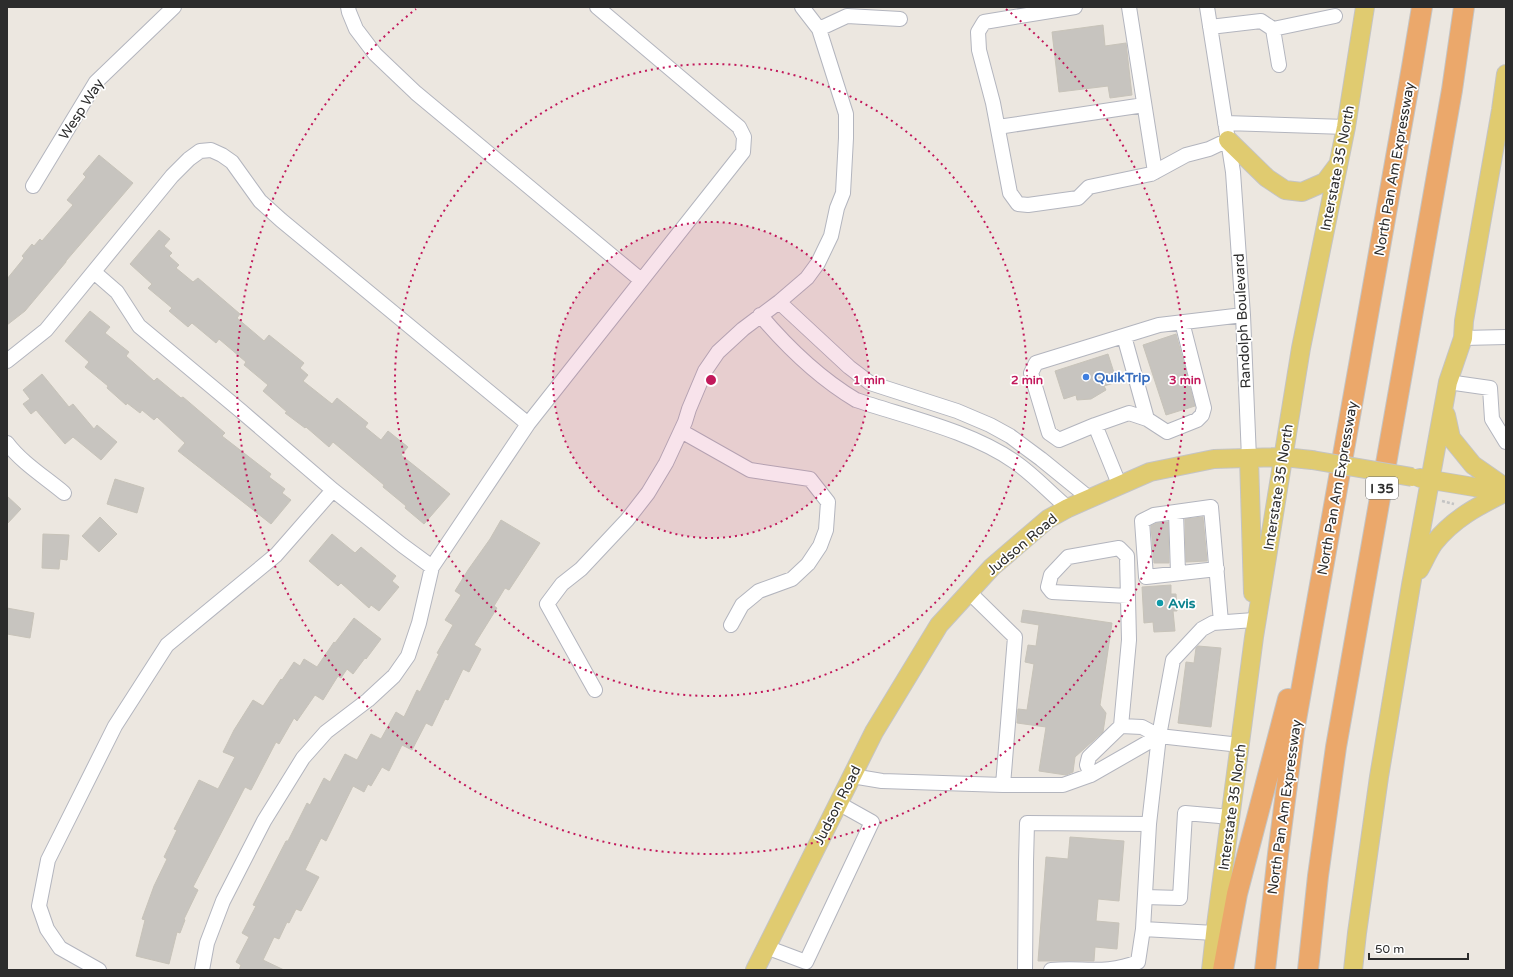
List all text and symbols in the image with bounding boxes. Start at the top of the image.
street label: Wesp Way [55,75,108,143]
street label: North Pan Am Expressway [1371,80,1418,257]
street label: Interstate 35 North [1317,104,1358,232]
street label: Randolph Boulevard [1230,253,1255,389]
place label: QuikTrip [1094,369,1150,386]
marker: QuikTrip [1081,372,1091,382]
centre of rings [704,373,718,387]
text: 1 min [853,373,885,387]
text: 2 min [1011,373,1043,387]
text: 3 min [1169,373,1201,387]
street label: North Pan Am Expressway [1314,399,1361,576]
street label: Interstate 35 North [1260,423,1297,551]
road number: I 35 [1366,477,1398,499]
street label: Judson Road [984,510,1061,579]
place label: Avis [1168,595,1196,612]
marker: Avis [1155,598,1165,608]
street label: North Pan Am Expressway [1264,718,1305,896]
street label: Interstate 35 North [1215,743,1250,871]
street label: Judson Road [810,763,865,848]
scale bar [1369,935,1468,961]
text: 50 m [1375,942,1404,956]

